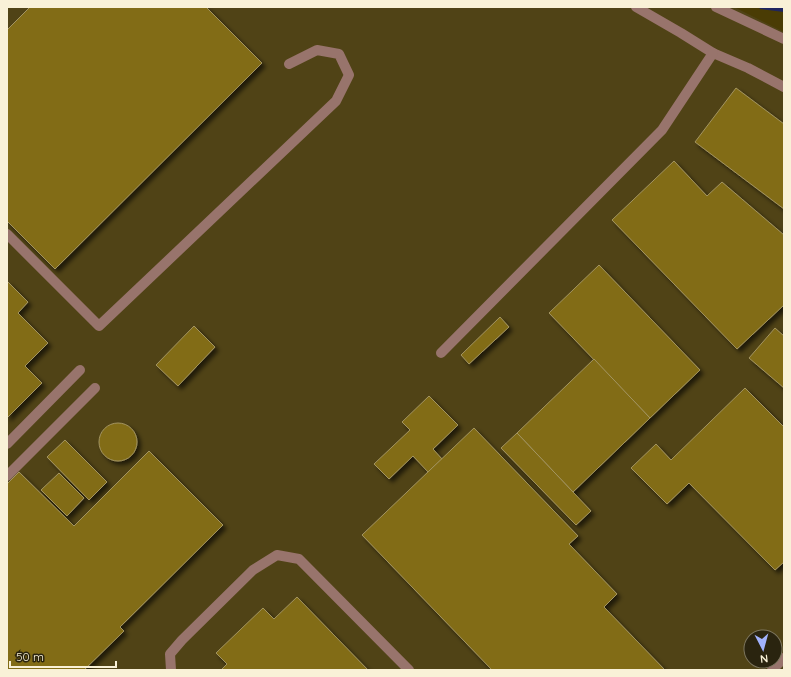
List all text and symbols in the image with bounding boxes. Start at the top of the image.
north arrow [743,629,783,669]
scale bar [10,643,116,669]
text: 50 m [16,649,44,664]
text: N [759,652,769,666]

